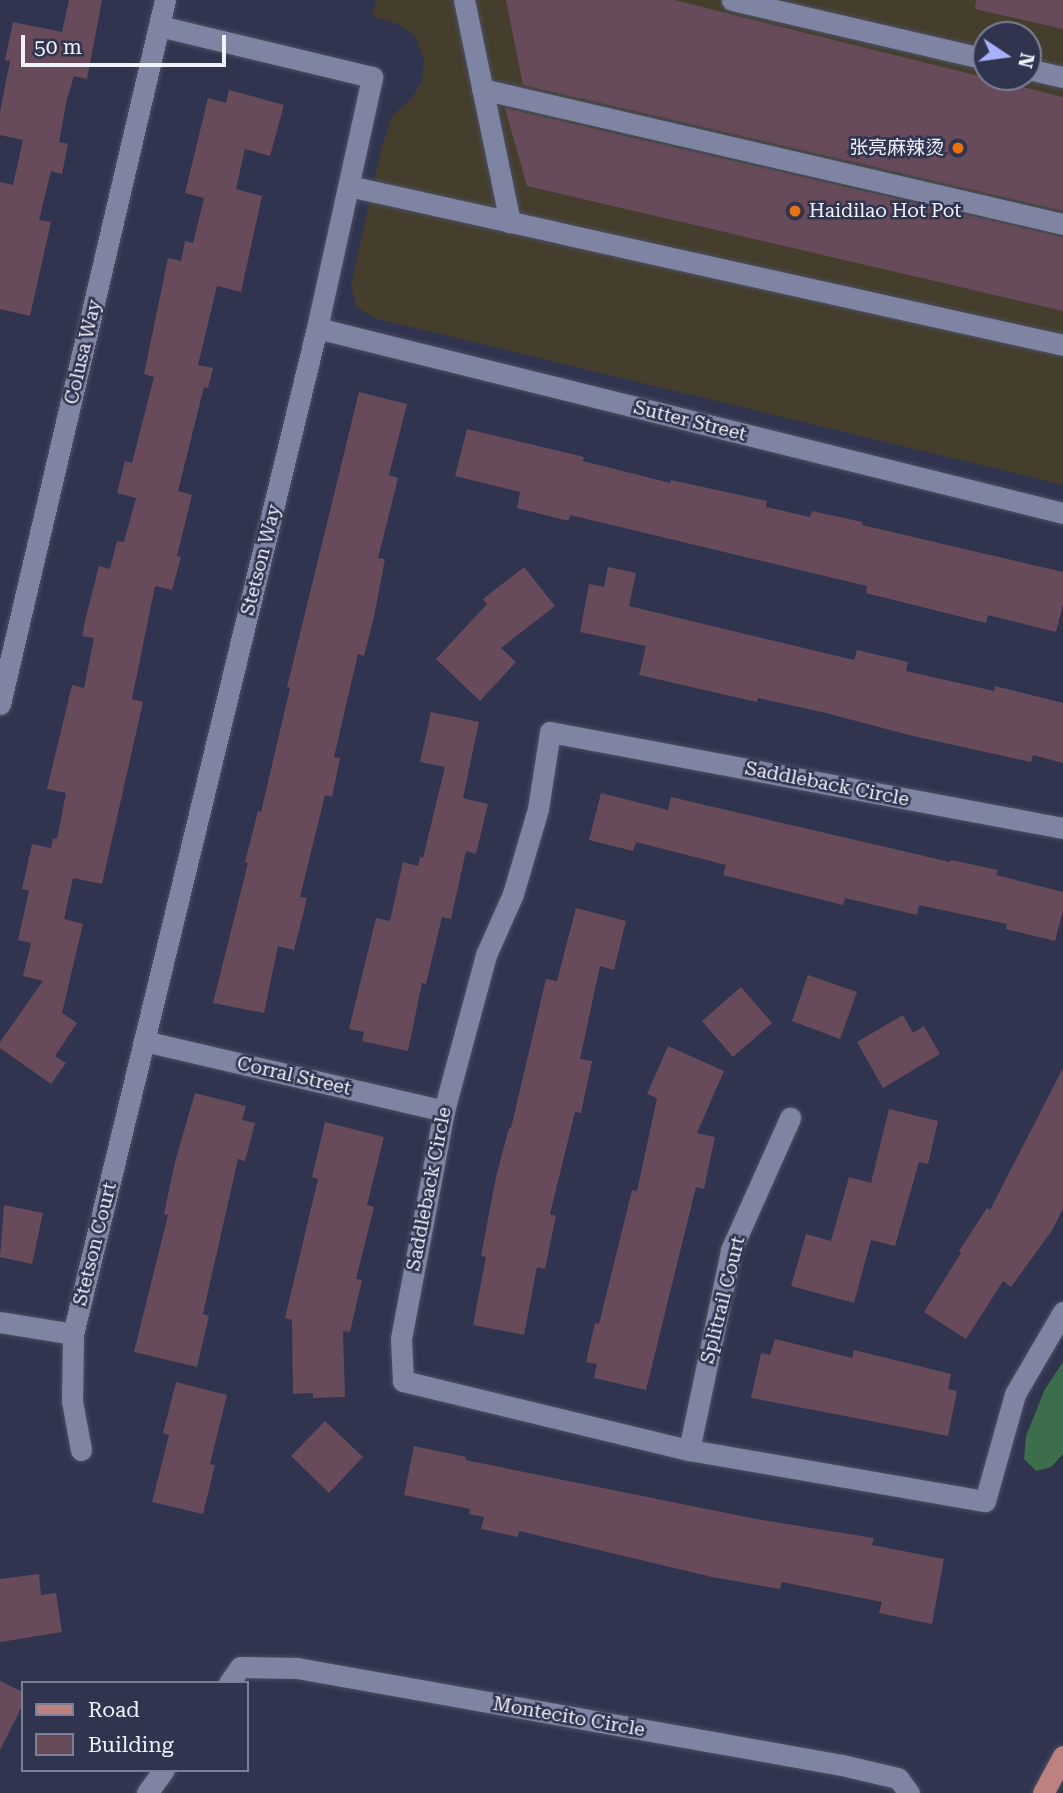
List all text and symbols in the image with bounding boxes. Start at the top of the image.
scale bar [24,21,229,65]
north arrow [972,21,1042,91]
text: 50 m [34,35,82,59]
text: N [1013,51,1039,70]
place label: 张亮麻辣烫 [849,137,944,159]
marker: 张亮麻辣烫 [950,140,966,156]
place label: Haidilao Hot Pot [809,200,961,222]
marker: Haidilao Hot Pot [787,203,803,219]
street label: Colusa Way [60,297,106,407]
street label: Sutter Street [631,396,749,446]
street label: Stetson Way [236,502,286,618]
street label: Saddleback Circle [743,757,911,811]
street label: Corral Street [235,1052,353,1100]
street label: Saddleback Circle [402,1105,456,1273]
street label: Stetson Court [69,1180,121,1308]
street label: Splitrail Court [696,1234,750,1366]
legend [21,1681,248,1772]
street label: Montecito Circle [491,1692,647,1742]
text: Road [88,1698,140,1722]
text: Building [88,1733,174,1757]

